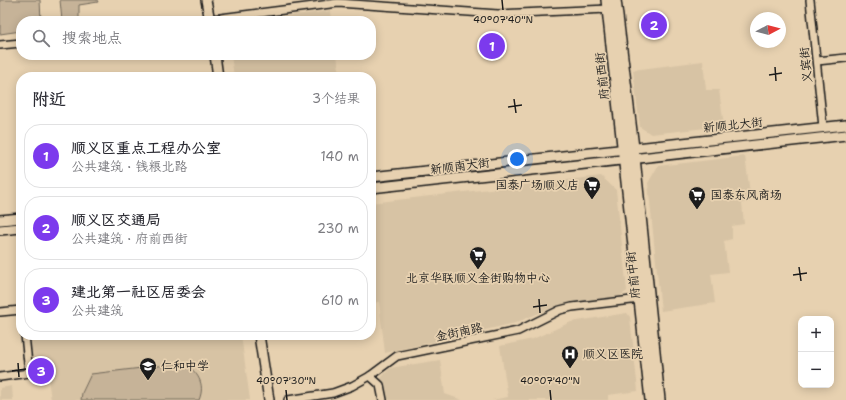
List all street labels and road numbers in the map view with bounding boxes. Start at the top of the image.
street label: 义宾街 [796,46,816,84]
street label: 府前西街 [592,51,612,101]
street label: 新顺北大街 [702,114,764,136]
street label: 新顺南大街 [429,154,491,178]
street label: 府前中街 [623,250,643,300]
street label: 金街南路 [434,319,484,345]

